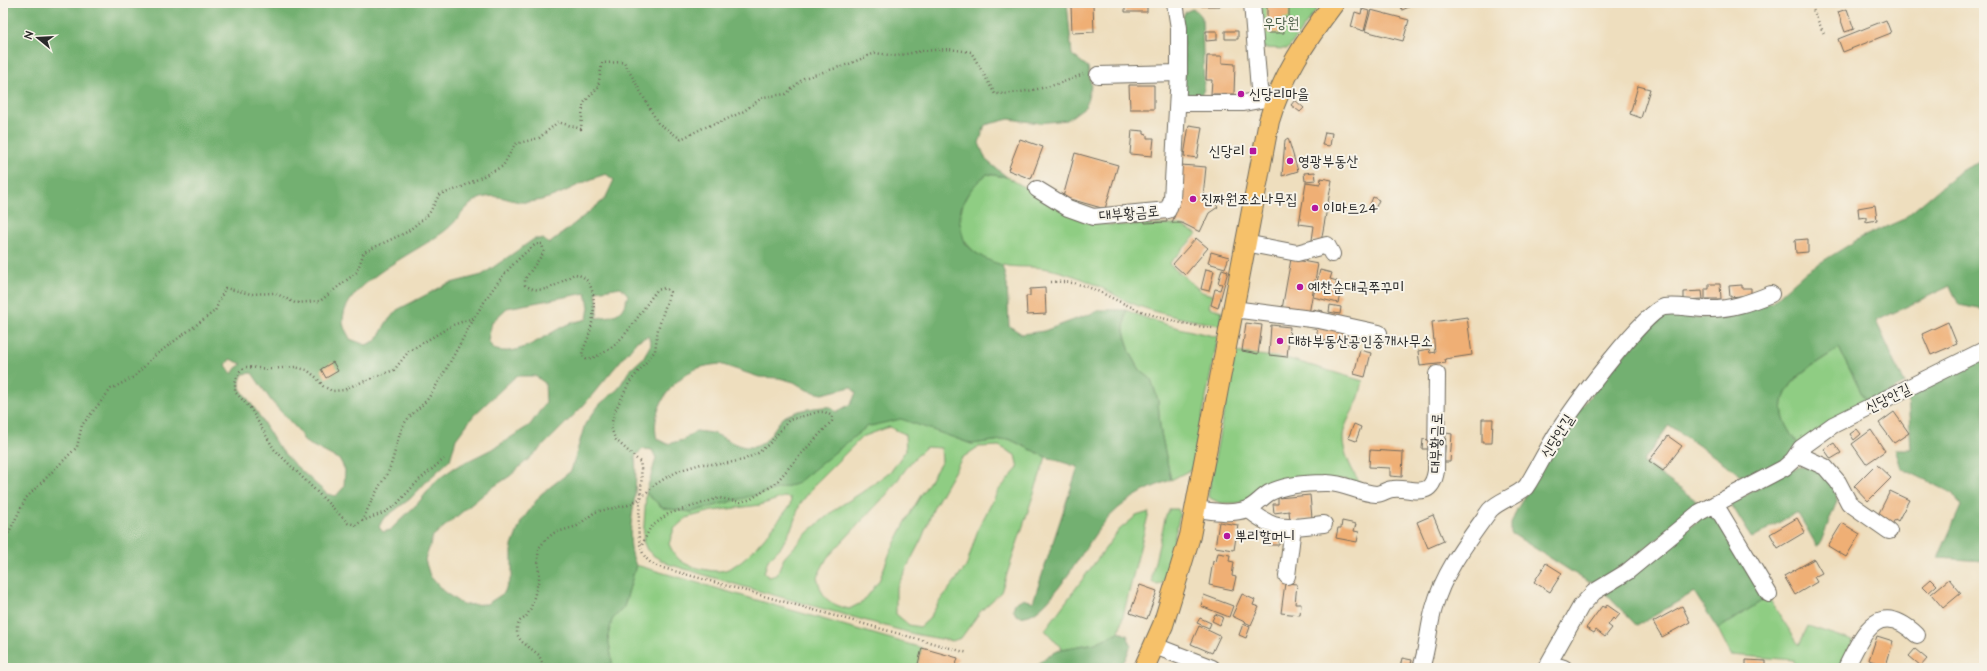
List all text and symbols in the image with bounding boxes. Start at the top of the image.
park label: 우당원 [1263,13,1299,34]
north arrow [18,18,58,58]
text: N [21,29,37,41]
place label: 신당리마을 [1249,84,1309,105]
marker: 신당리마을 [1236,89,1246,99]
place label: 신당리 [1209,141,1245,162]
marker: 신당리 [1248,146,1258,156]
place label: 영광부동산 [1298,151,1358,172]
marker: 영광부동산 [1285,156,1295,166]
place label: 진짜원조소나무집 [1201,189,1298,210]
marker: 진짜원조소나무집 [1188,194,1198,204]
place label: 이마트24 [1323,198,1378,219]
street label: 대부황금로 [1098,200,1160,227]
marker: 이마트24 [1310,203,1320,213]
place label: 예찬순대국쭈꾸미 [1308,277,1405,298]
marker: 예찬순대국쭈꾸미 [1295,282,1305,292]
place label: 대하부동산공인중개사무소 [1288,331,1433,352]
marker: 대하부동산공인중개사무소 [1275,336,1285,346]
street label: 신당안길 [1862,378,1915,418]
street label: 신당안길 [1536,410,1579,462]
street label: 대부황금로 [1425,412,1448,474]
place label: 뿌리할머니 [1235,526,1295,547]
marker: 뿌리할머니 [1222,531,1232,541]

